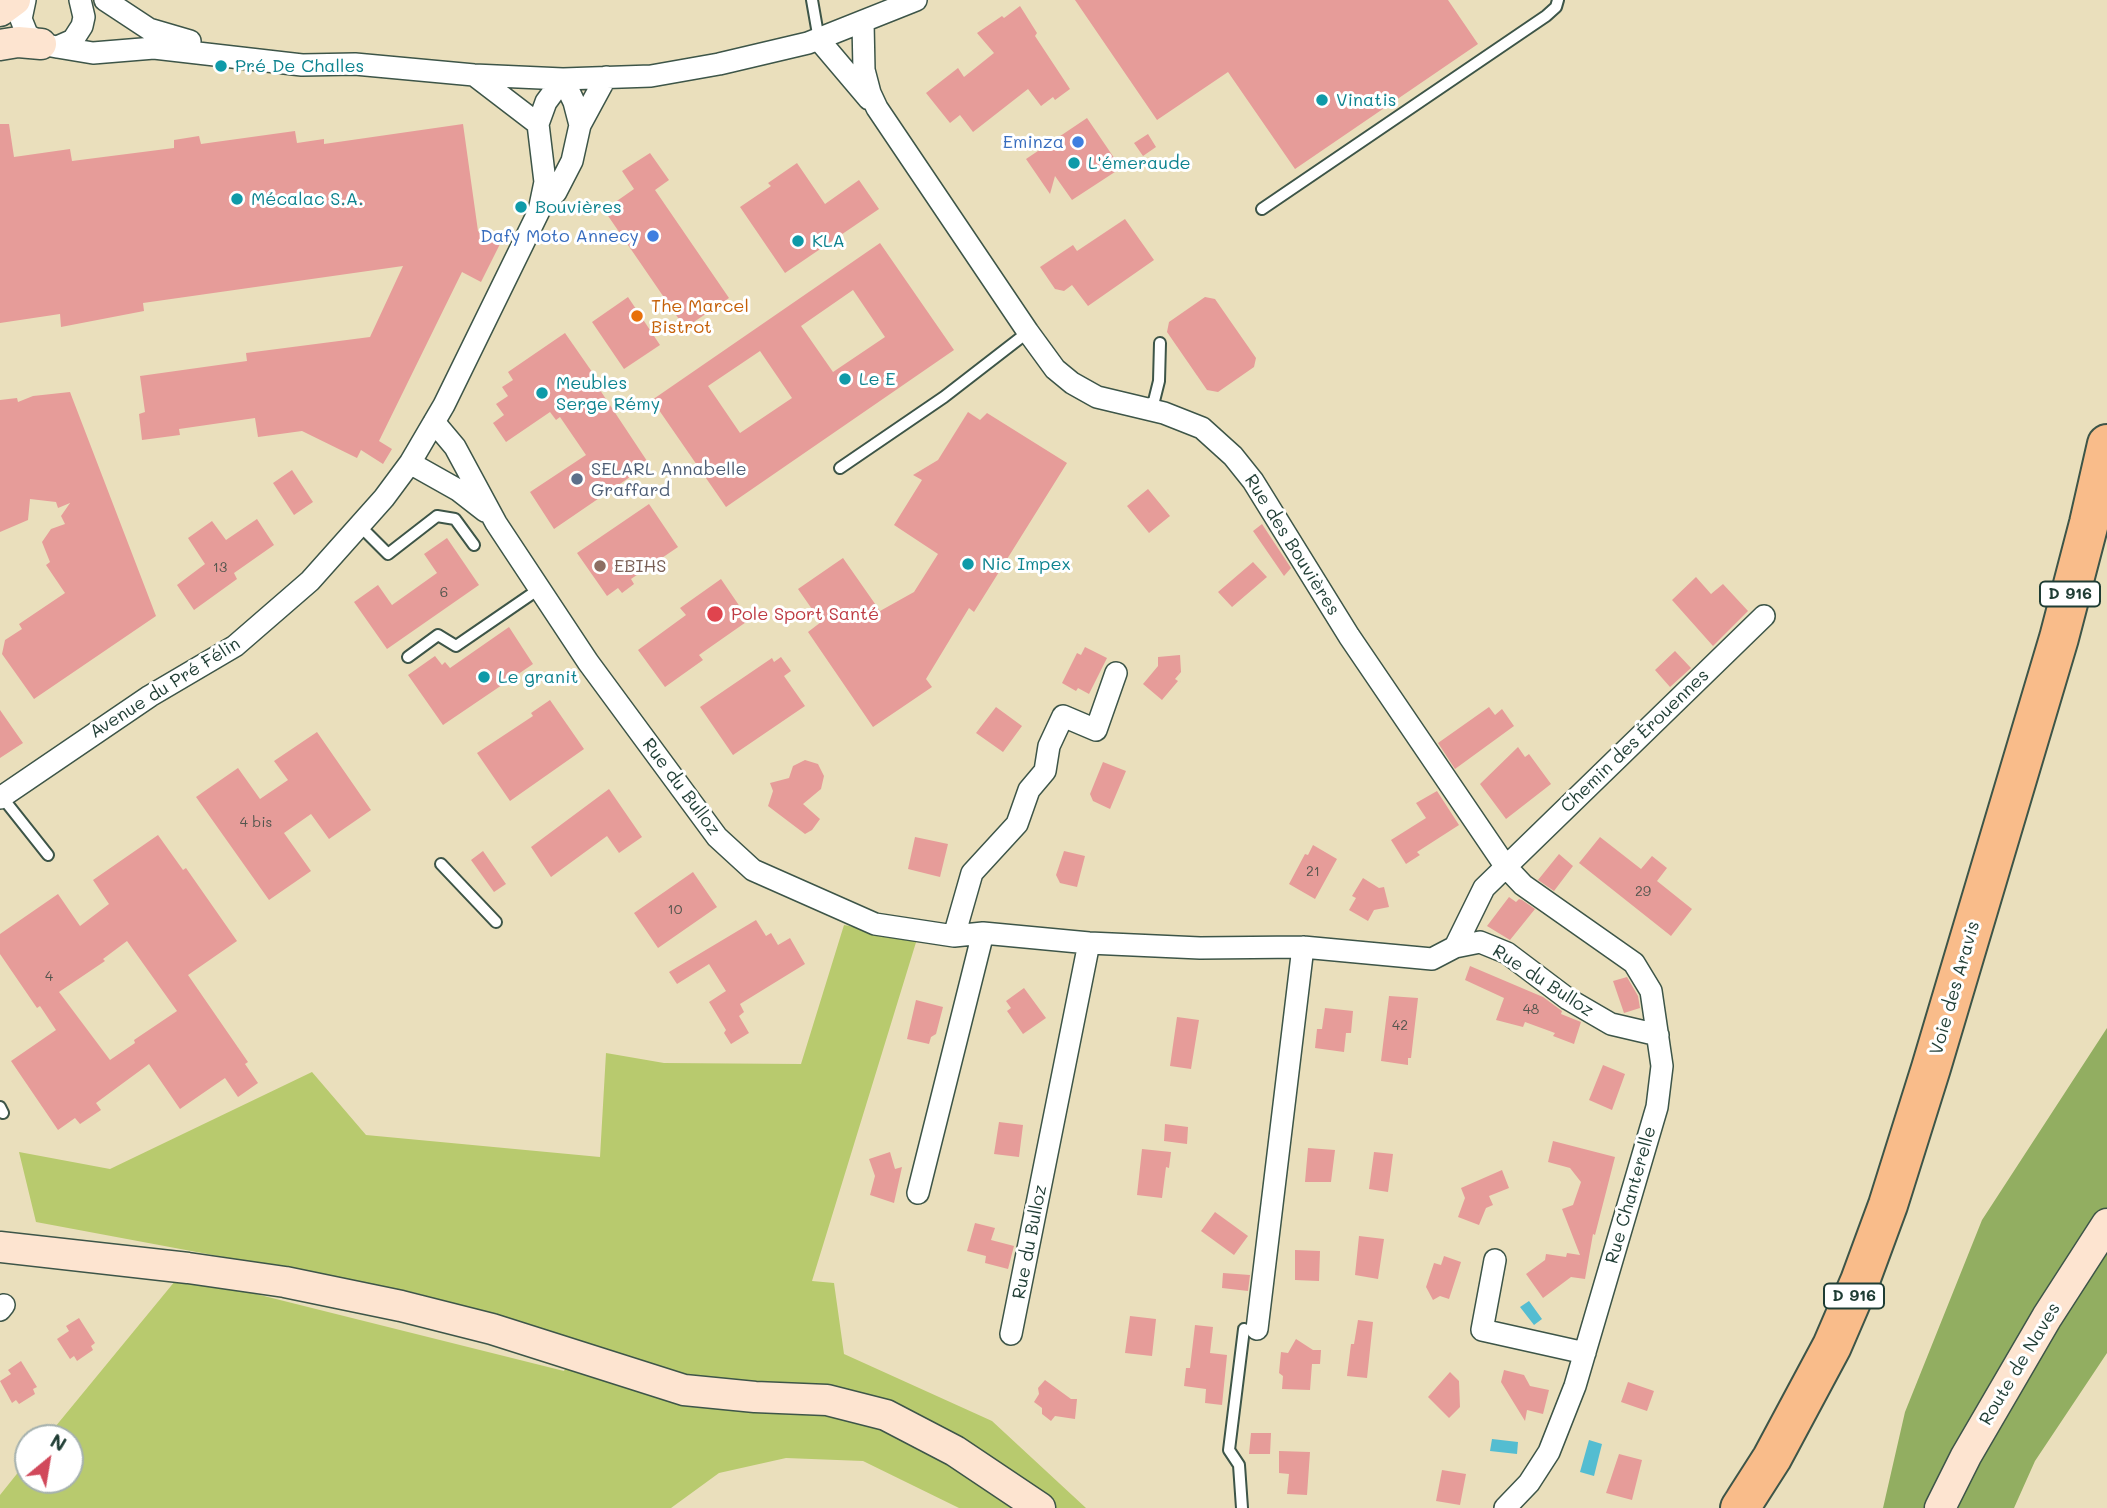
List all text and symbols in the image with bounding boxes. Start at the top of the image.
place label: Pré De Challes [235,55,364,77]
marker: Pré De Challes [213,58,229,74]
place label: Vinatis [1336,89,1396,111]
marker: Vinatis [1314,92,1330,108]
place label: Eminza [1003,131,1064,153]
marker: Eminza [1070,134,1086,150]
place label: L'émeraude [1088,152,1191,174]
marker: L'émeraude [1066,155,1082,171]
place label: Mécalac S.A. [251,188,364,210]
marker: Mécalac S.A. [229,191,245,207]
place label: Bouvières [535,196,622,218]
marker: Bouvières [513,199,529,215]
place label: Dafy Moto Annecy [480,225,639,247]
marker: Dafy Moto Annecy [645,228,661,244]
place label: KLA [812,230,845,252]
marker: KLA [790,233,806,249]
place label: The Marcel Bistrot [651,295,749,338]
marker: The Marcel Bistrot [629,308,645,324]
place label: Le E [859,368,896,390]
marker: Le E [837,371,853,387]
place label: Meubles Serge Rémy [556,372,660,414]
marker: Meubles Serge Rémy [534,385,550,401]
place label: SELARL Annabelle Graffard [591,458,747,500]
marker: SELARL Annabelle Graffard [569,471,585,487]
street label: Rue des Bouvières [1240,471,1344,619]
place label: Nic Impex [982,553,1071,575]
place label: EBIHS [614,555,666,577]
marker: Nic Impex [960,556,976,572]
marker: EBIHS [592,558,608,574]
house number: 13 [213,560,227,576]
road number: D 916 [2040,582,2100,607]
house number: 6 [440,585,448,601]
place label: Pole Sport Santé [731,603,879,625]
marker: Pole Sport Santé [705,604,725,624]
street label: Avenue du Pré Félin [86,633,244,743]
street label: Chemin des Érouennes [1556,665,1714,817]
place label: Le granit [498,666,578,688]
marker: Le granit [476,669,492,685]
street label: Rue du Bulloz [637,734,725,840]
house number: 4 bis [240,815,272,831]
house number: 21 [1306,864,1320,880]
house number: 29 [1635,884,1651,900]
house number: 10 [668,902,682,918]
street label: Voie des Aravis [1926,919,1984,1057]
street label: Rue du Bulloz [1488,940,1598,1022]
house number: 4 [45,969,53,985]
house number: 48 [1523,1002,1539,1018]
house number: 42 [1392,1018,1408,1034]
street label: Rue Chanterelle [1601,1124,1661,1266]
street label: Rue du Bulloz [1008,1183,1052,1301]
road number: D 916 [1824,1284,1884,1308]
street label: Route de Naves [1975,1299,2065,1429]
north arrow [14,1424,84,1494]
text: N [46,1428,71,1457]

